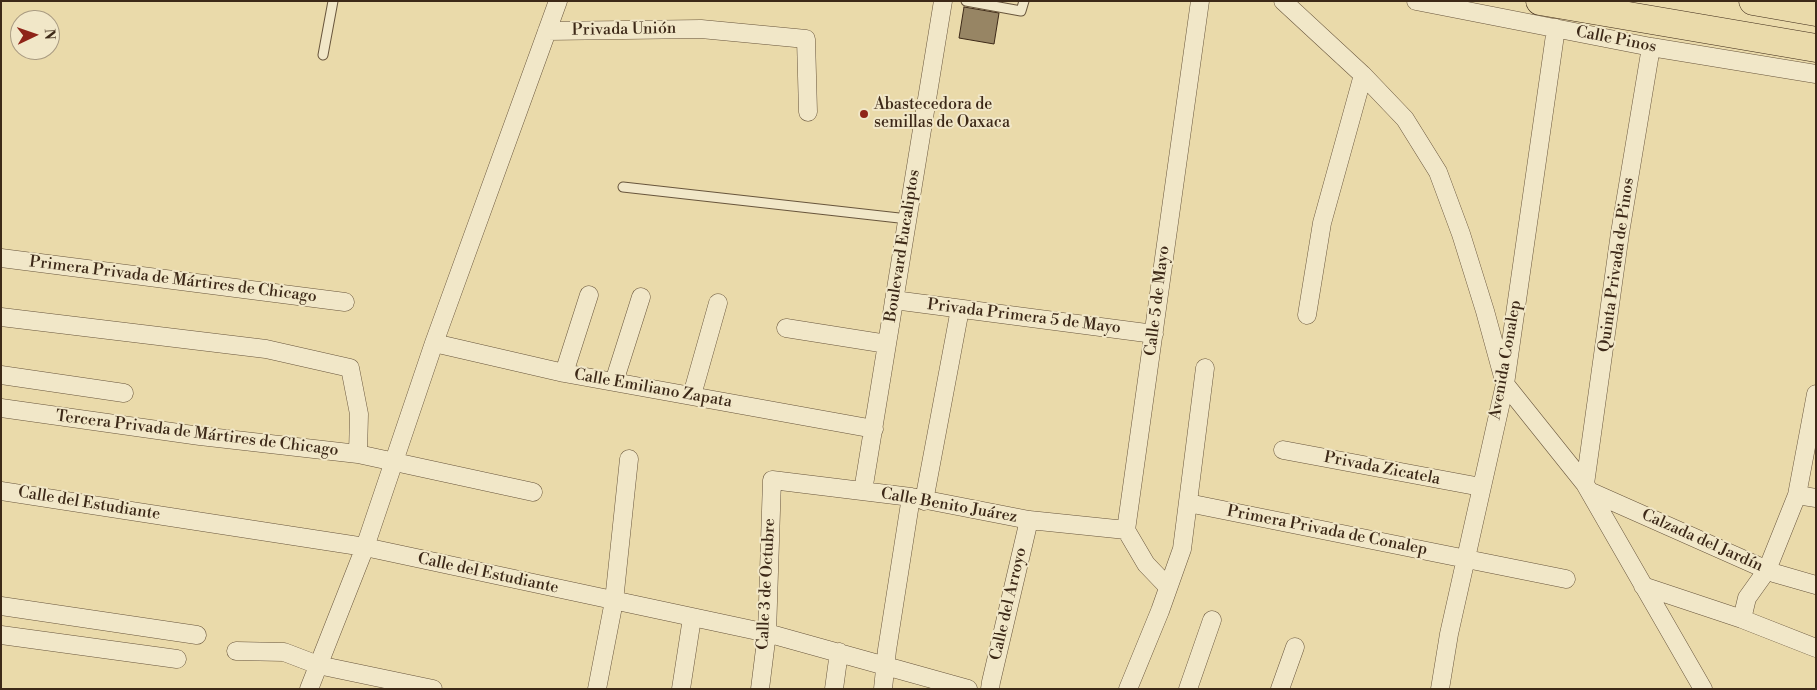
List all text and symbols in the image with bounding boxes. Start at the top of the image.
north arrow [10,10,60,60]
street label: Privada Unión [571,19,677,41]
street label: Calle Pinos [1574,23,1658,57]
text: N [40,28,58,40]
place label: Abastecedora de semillas de Oaxaca [874,95,1010,133]
marker: Abastecedora de semillas de Oaxaca [858,108,870,120]
street label: Boulevard Eucaliptos [881,168,925,324]
street label: Quinta Privada de Pinos [1595,177,1639,353]
street label: Calle 5 de Mayo [1142,245,1174,357]
street label: Primera Privada de Mártires de Chicago [28,253,318,307]
street label: Privada Primera 5 de Mayo [926,296,1122,338]
street label: Avenida Conalep [1486,299,1526,421]
street label: Calle Emiliano Zapata [573,366,733,412]
street label: Tercera Privada de Mártires de Chicago [54,407,340,461]
street label: Privada Zicatela [1322,448,1442,490]
street label: Calle del Estudiante [17,483,161,525]
street label: Calle Benito Juárez [879,485,1019,527]
street label: Primera Privada de Conalep [1225,502,1429,560]
street label: Calzada del Jardín [1638,506,1766,576]
street label: Calle 3 de Octubre [754,518,780,650]
street label: Calle del Arroyo [987,546,1031,662]
street label: Calle del Estudiante [416,550,560,598]

